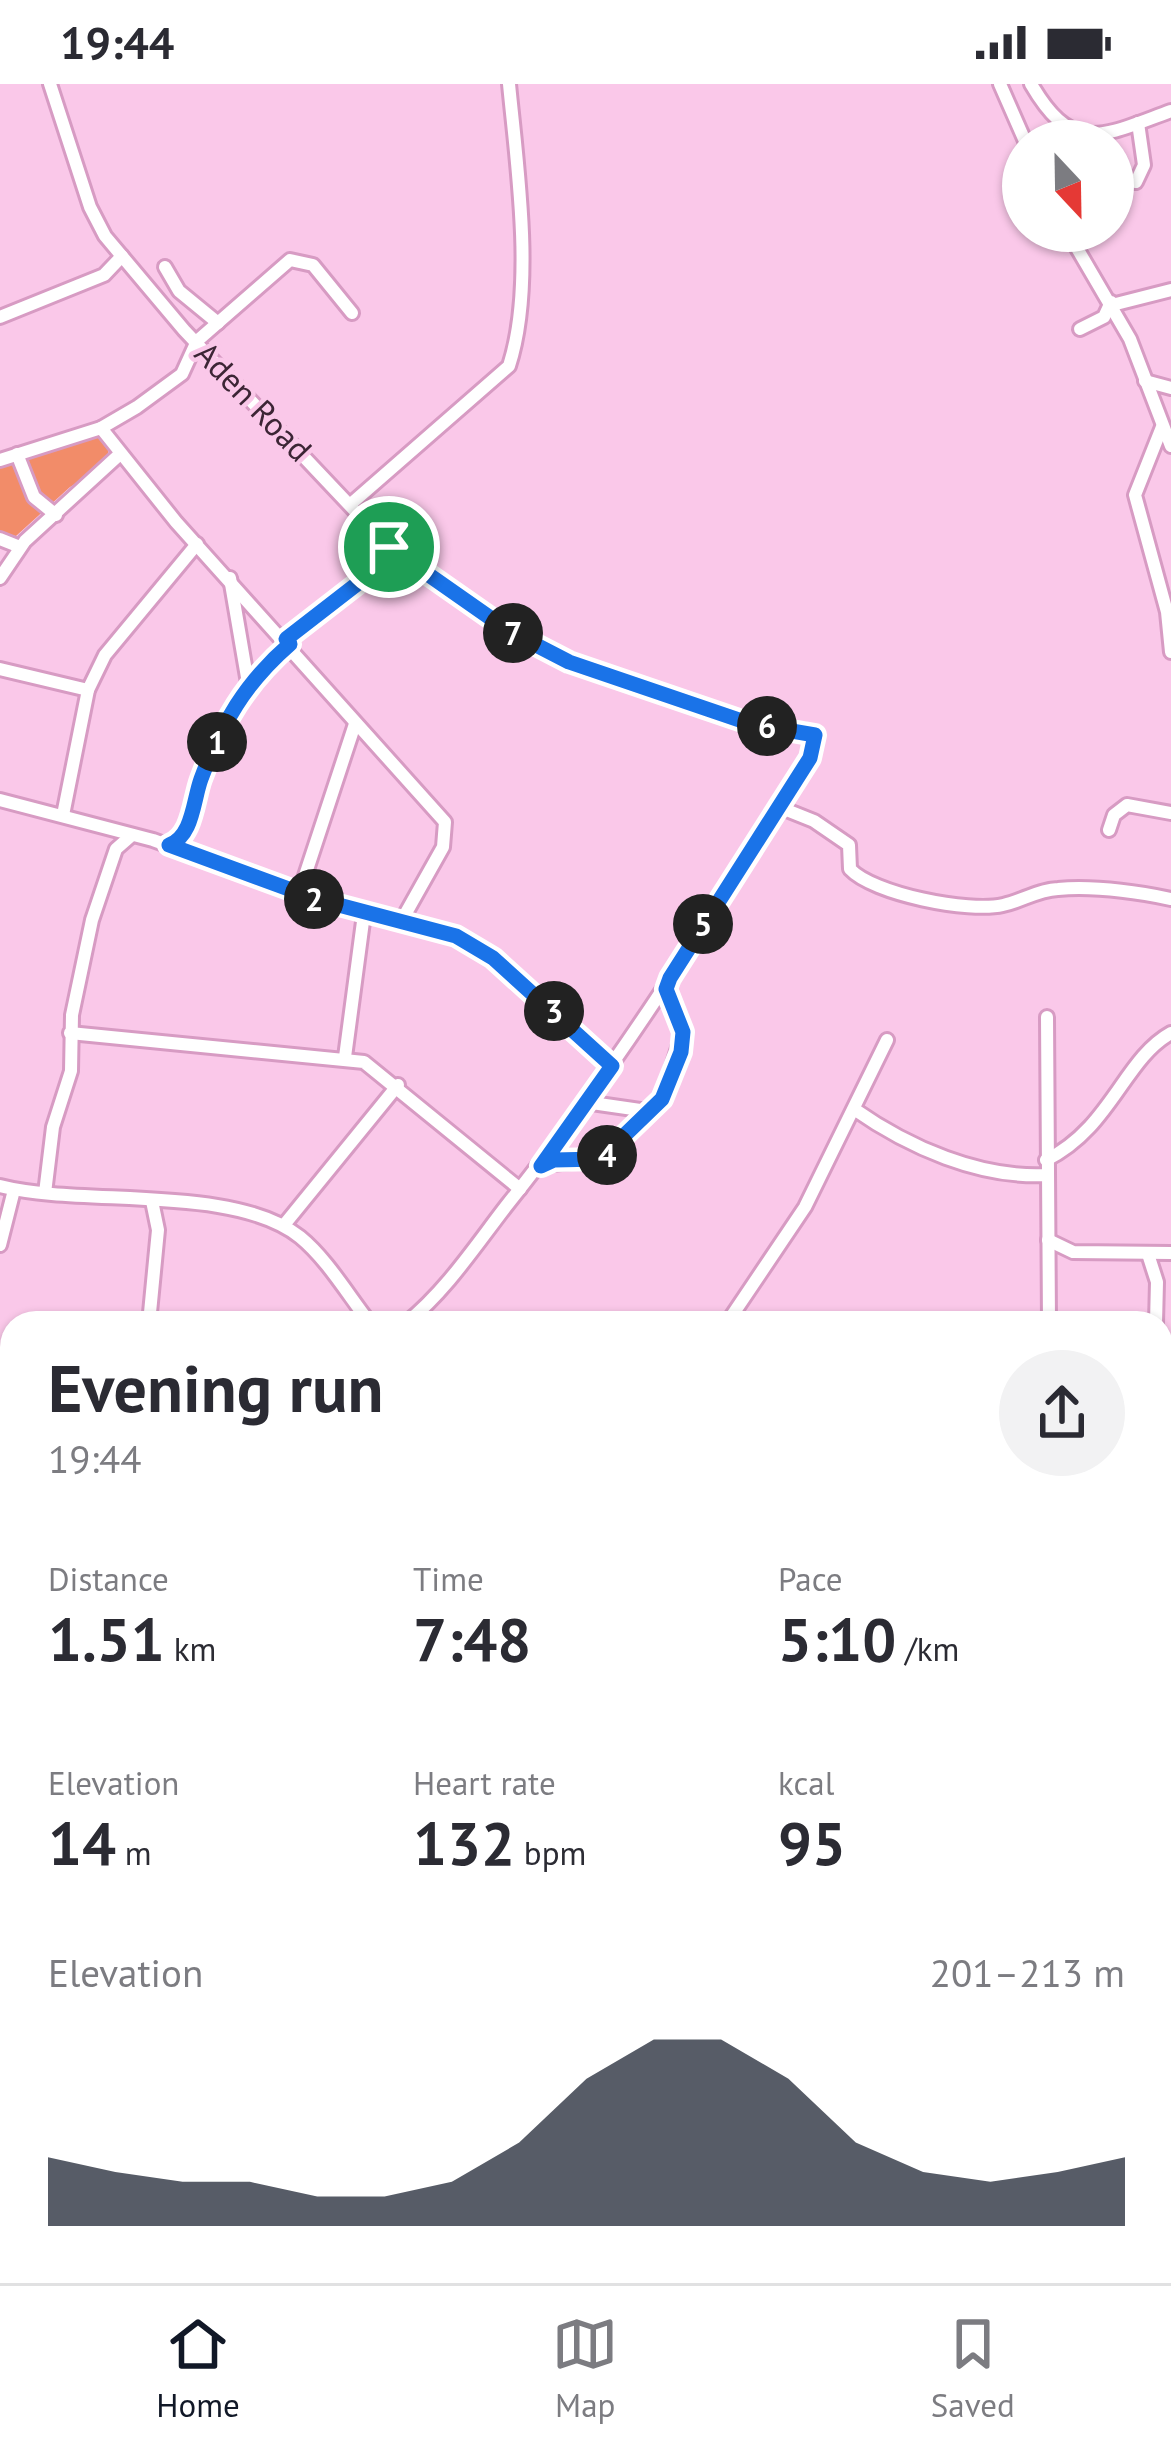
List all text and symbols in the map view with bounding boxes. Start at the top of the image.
text: 19:44 [60,13,174,71]
north arrow [1002,120,1134,252]
map controls [1002,120,1134,252]
street label: Aden Road [186,332,322,470]
pin [338,496,440,598]
icon: arrive [356,514,422,580]
pin: 7 [483,603,543,663]
text: 7 [504,611,522,654]
pin: 6 [737,696,797,756]
text: 6 [758,704,776,747]
pin: 1 [187,712,247,772]
text: 1 [208,720,226,763]
pin: 2 [284,869,344,929]
text: 2 [305,877,323,920]
pin: 5 [673,894,733,954]
text: 5 [694,902,712,945]
pin: 3 [524,981,584,1041]
text: 3 [545,989,563,1032]
pin: 4 [577,1125,637,1185]
text: 4 [598,1133,616,1176]
text: Evening run [48,1345,383,1430]
button: share [999,1350,1125,1476]
text: 19:44 [48,1433,142,1484]
text: Distance [48,1557,169,1600]
text: Time [413,1557,484,1600]
text: Pace [778,1557,843,1600]
text: 1.51 [48,1600,165,1678]
text: 7:48 [413,1600,531,1678]
text: 5:10 [778,1600,896,1678]
text: km [165,1627,216,1670]
text: /km [896,1627,959,1670]
text: Elevation [48,1761,179,1804]
text: Heart rate [413,1761,556,1804]
text: kcal [778,1761,834,1804]
text: 14 [48,1804,116,1882]
text: 132 [413,1804,515,1882]
text: 95 [778,1804,846,1882]
text: m [116,1831,152,1874]
text: bpm [515,1831,586,1874]
text: Elevation [48,1947,203,1998]
text: 201–213 m [930,1947,1125,1998]
tab: Home [156,2311,240,2426]
tab: Map [552,2311,618,2426]
tab: Saved [931,2311,1015,2426]

